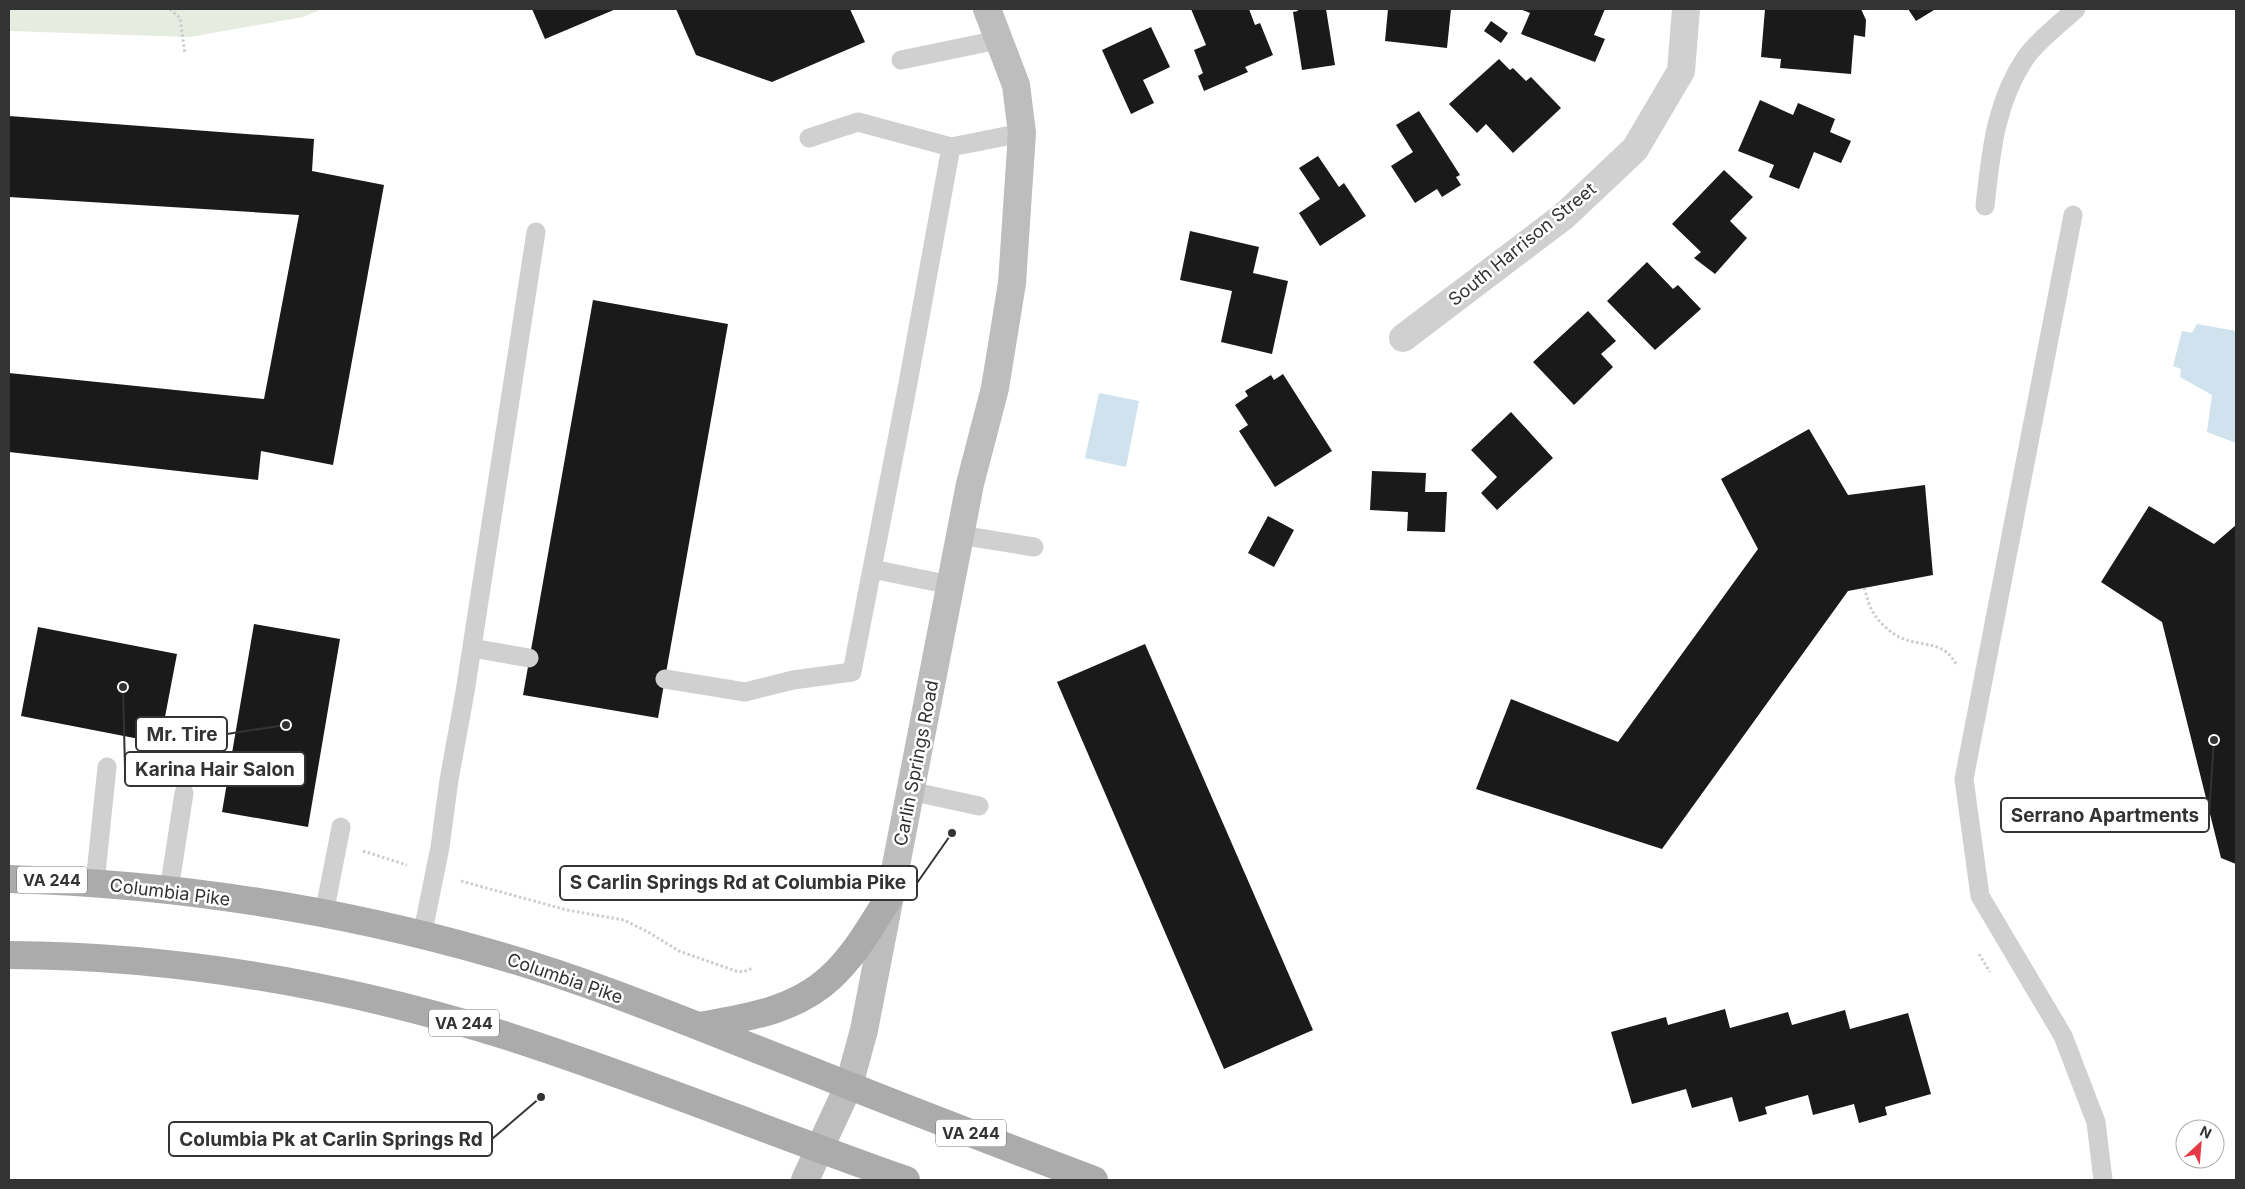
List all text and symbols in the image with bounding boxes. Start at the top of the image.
street label: South Harrison Street [1444,178,1600,310]
street label: Carlin Springs Road [890,678,942,848]
callout: Mr. Tire [136,717,227,751]
text: Mr. Tire [147,723,217,746]
callout: Karina Hair Salon [125,752,305,786]
text: Karina Hair Salon [135,758,295,781]
callout: Serrano Apartments [2001,798,2209,832]
text: Serrano Apartments [2011,804,2199,827]
road number: VA 244 [17,866,87,894]
callout: S Carlin Springs Rd at Columbia Pike [560,866,917,900]
text: S Carlin Springs Rd at Columbia Pike [570,871,906,894]
street label: Columbia Pike [109,874,231,910]
street label: Columbia Pike [504,948,626,1008]
road number: VA 244 [429,1010,499,1036]
north arrow [2175,1119,2225,1169]
road number: VA 244 [936,1120,1006,1146]
callout: Columbia Pk at Carlin Springs Rd [169,1122,492,1156]
text: N [2197,1122,2214,1142]
text: Columbia Pk at Carlin Springs Rd [179,1128,483,1151]

